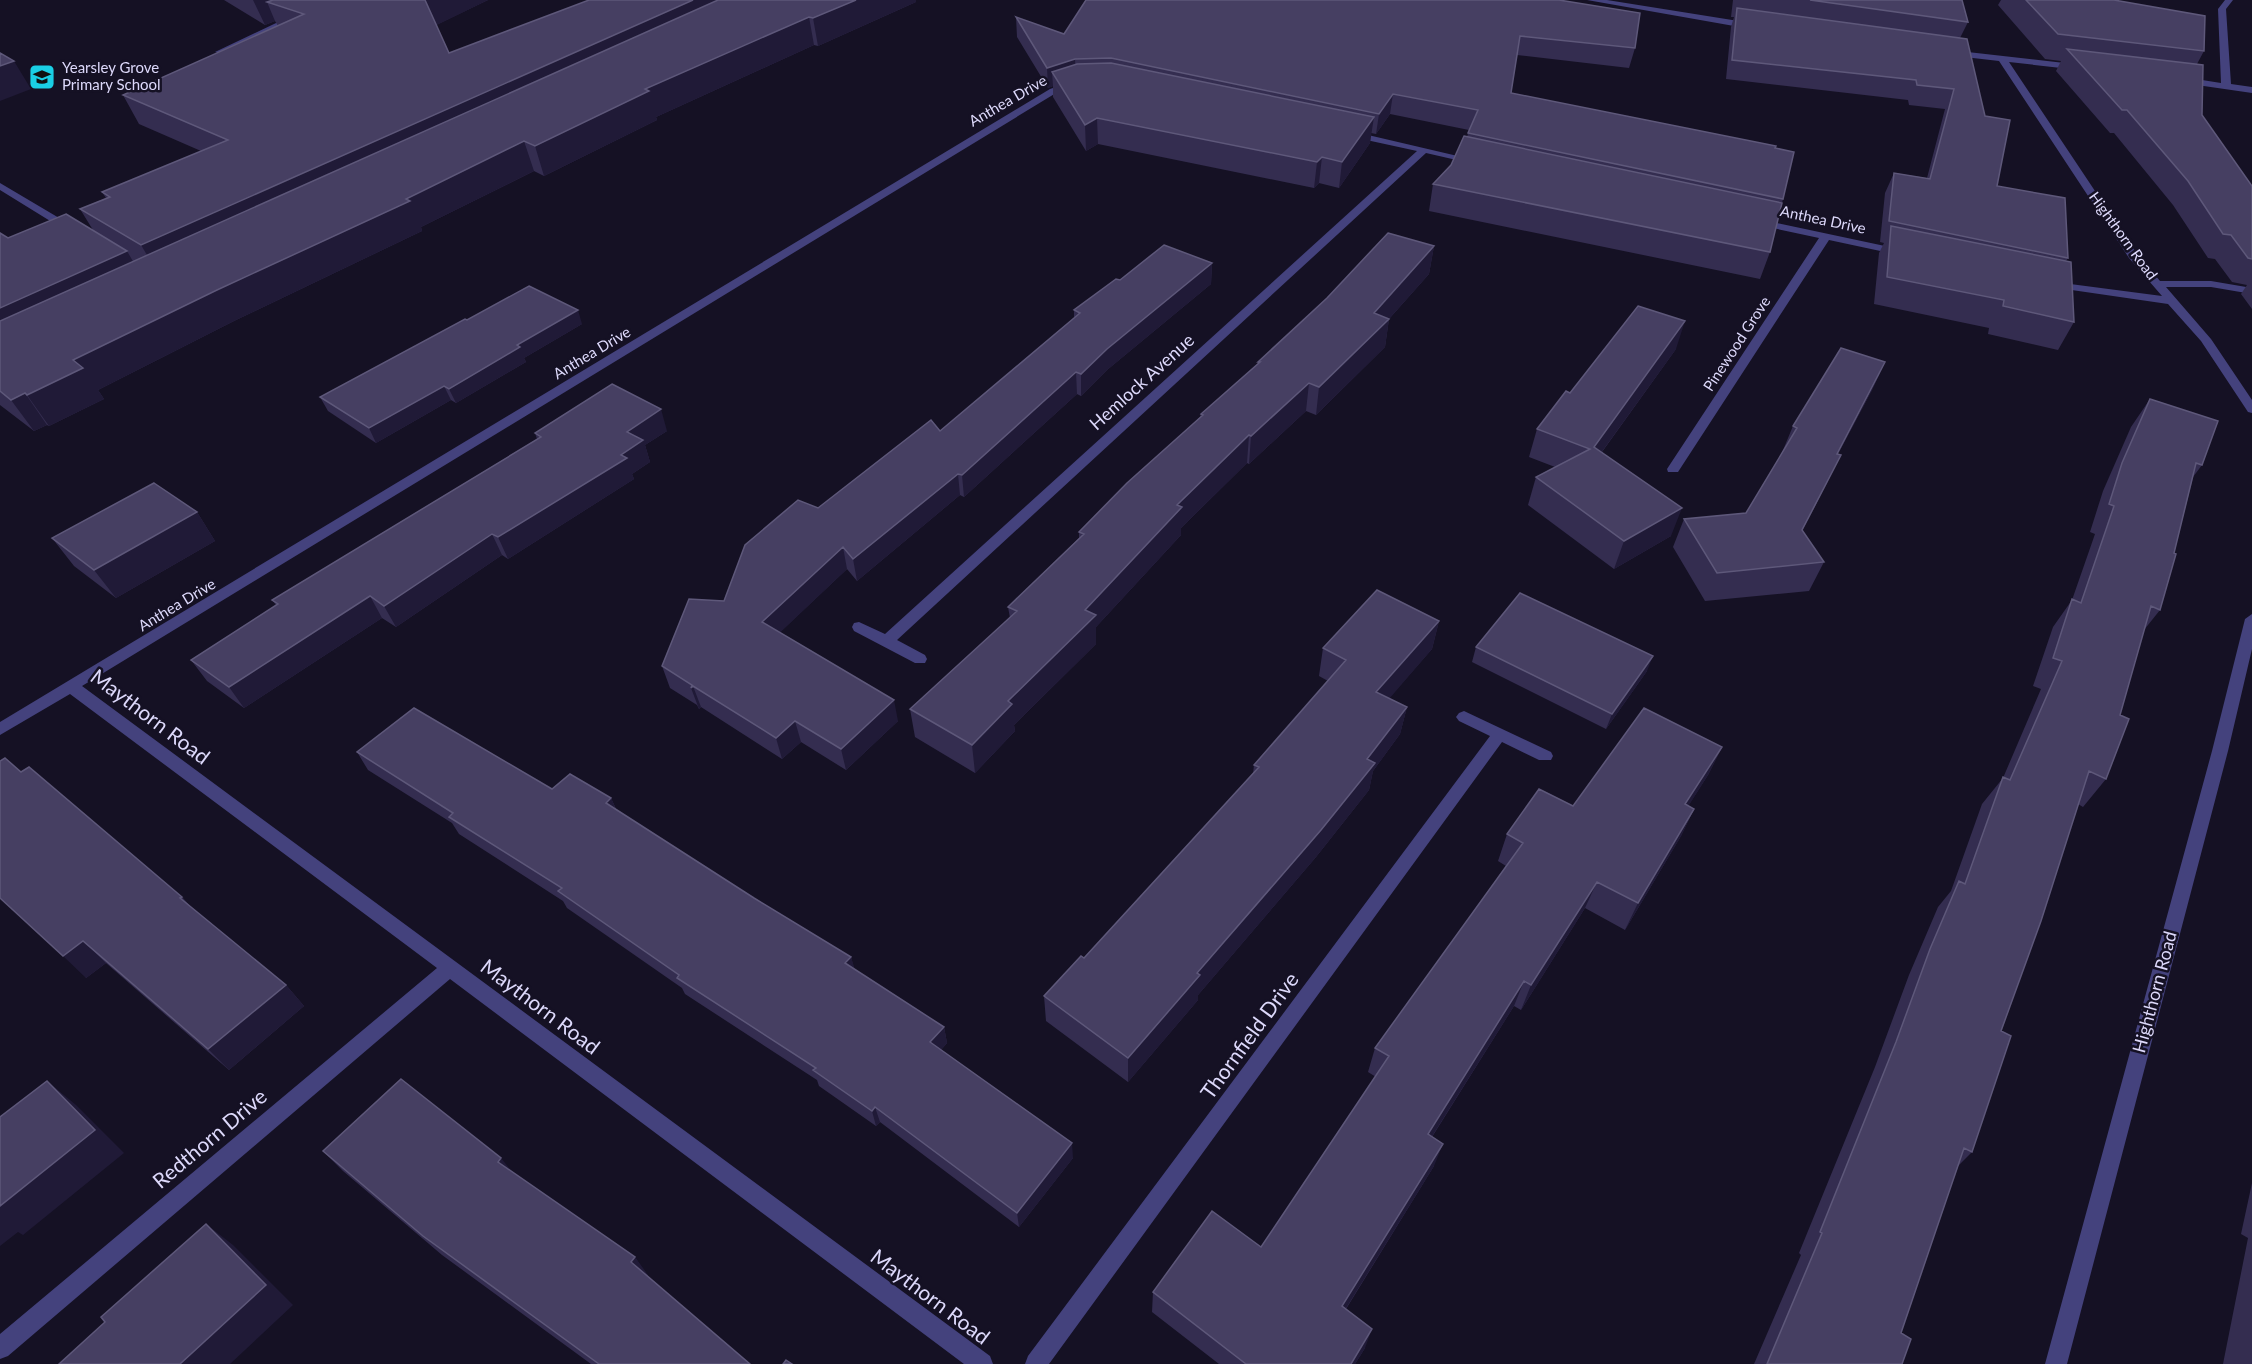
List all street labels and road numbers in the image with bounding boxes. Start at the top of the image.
street label: Anthea Drive [965,71,1050,130]
street label: Highthorn Road [2086,188,2162,283]
street label: Anthea Drive [1779,201,1868,237]
street label: Pinewood Grove [1699,293,1774,394]
street label: Anthea Drive [550,322,634,382]
street label: Hemlock Avenue [1084,328,1198,434]
street label: Anthea Drive [135,574,219,634]
street label: Maythorn Road [86,663,215,769]
street label: Highthorn Road [2127,929,2181,1055]
street label: Maythorn Road [476,953,605,1059]
street label: Thornfield Drive [1194,967,1303,1103]
street label: Redthorn Drive [147,1083,271,1193]
street label: Maythorn Road [866,1243,995,1349]

